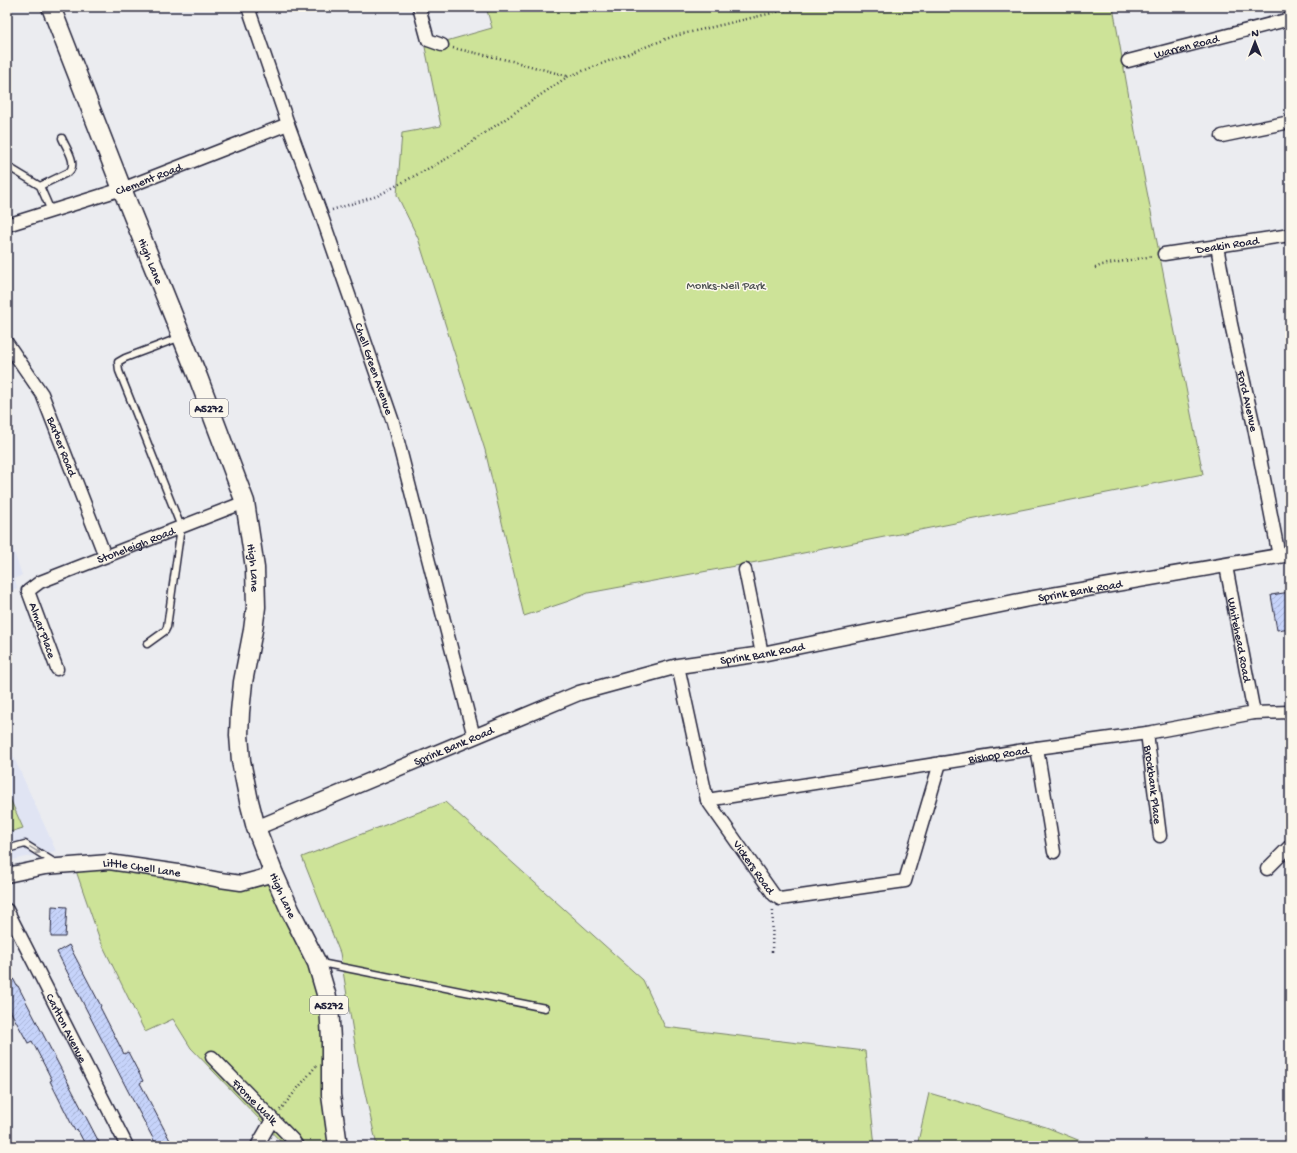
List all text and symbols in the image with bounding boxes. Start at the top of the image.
north arrow [1235,22,1275,62]
text: N [1251,28,1259,40]
street label: Warren Road [1153,33,1221,63]
street label: Clement Road [114,161,185,200]
street label: Deakin Road [1194,235,1261,258]
street label: High Lane [134,237,165,288]
park label: Monks-Neil Park [687,280,767,294]
street label: Chell Green Avenue [350,321,395,418]
street label: Ford Avenue [1232,368,1260,434]
road number: A5272 [190,399,228,417]
street label: Barber Road [42,414,79,480]
street label: Stoneleigh Road [96,525,178,568]
street label: High Lane [242,543,261,593]
street label: Sprink Bank Road [1037,578,1125,606]
street label: Whitehead Road [1223,597,1253,684]
street label: Almar Place [25,601,58,661]
street label: Sprink Bank Road [720,640,807,669]
street label: Sprink Bank Road [412,724,497,770]
street label: Bishop Road [967,744,1031,768]
street label: Brockbank Place [1139,744,1164,826]
street label: Vickers Road [728,838,777,899]
one-way arrow [29,847,41,855]
street label: Little Chell Lane [102,857,182,881]
street label: High Lane [265,871,298,922]
street label: Carlton Avenue [42,992,89,1066]
road number: A5272 [310,996,348,1014]
street label: Frome Walk [228,1076,281,1130]

